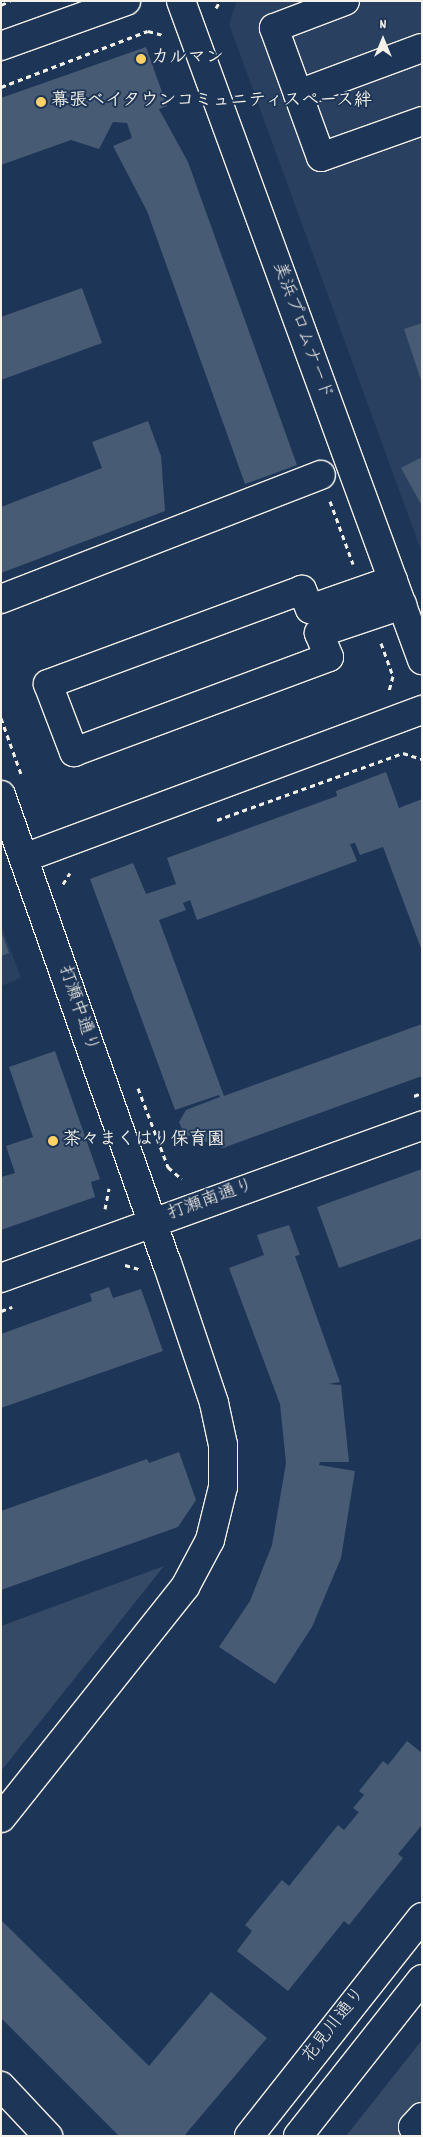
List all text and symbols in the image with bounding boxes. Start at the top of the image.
north arrow [358,15,408,65]
text: N [380,15,386,35]
place label: カルマン [151,48,223,70]
marker: カルマン [135,53,147,65]
place label: 幕張ベイタウンコミュニティスペース絆 [51,91,375,113]
marker: 幕張ベイタウンコミュニティスペース絆 [35,96,47,108]
street label: 美浜プロムナード [266,260,336,402]
street label: 打瀬中通り [52,963,102,1055]
place label: 茶々まくはり保育園 [63,1130,225,1152]
marker: 茶々まくはり保育園 [47,1135,59,1147]
street label: 打瀬南通り [165,1175,257,1227]
street label: 花見川通り [299,1984,371,2068]

